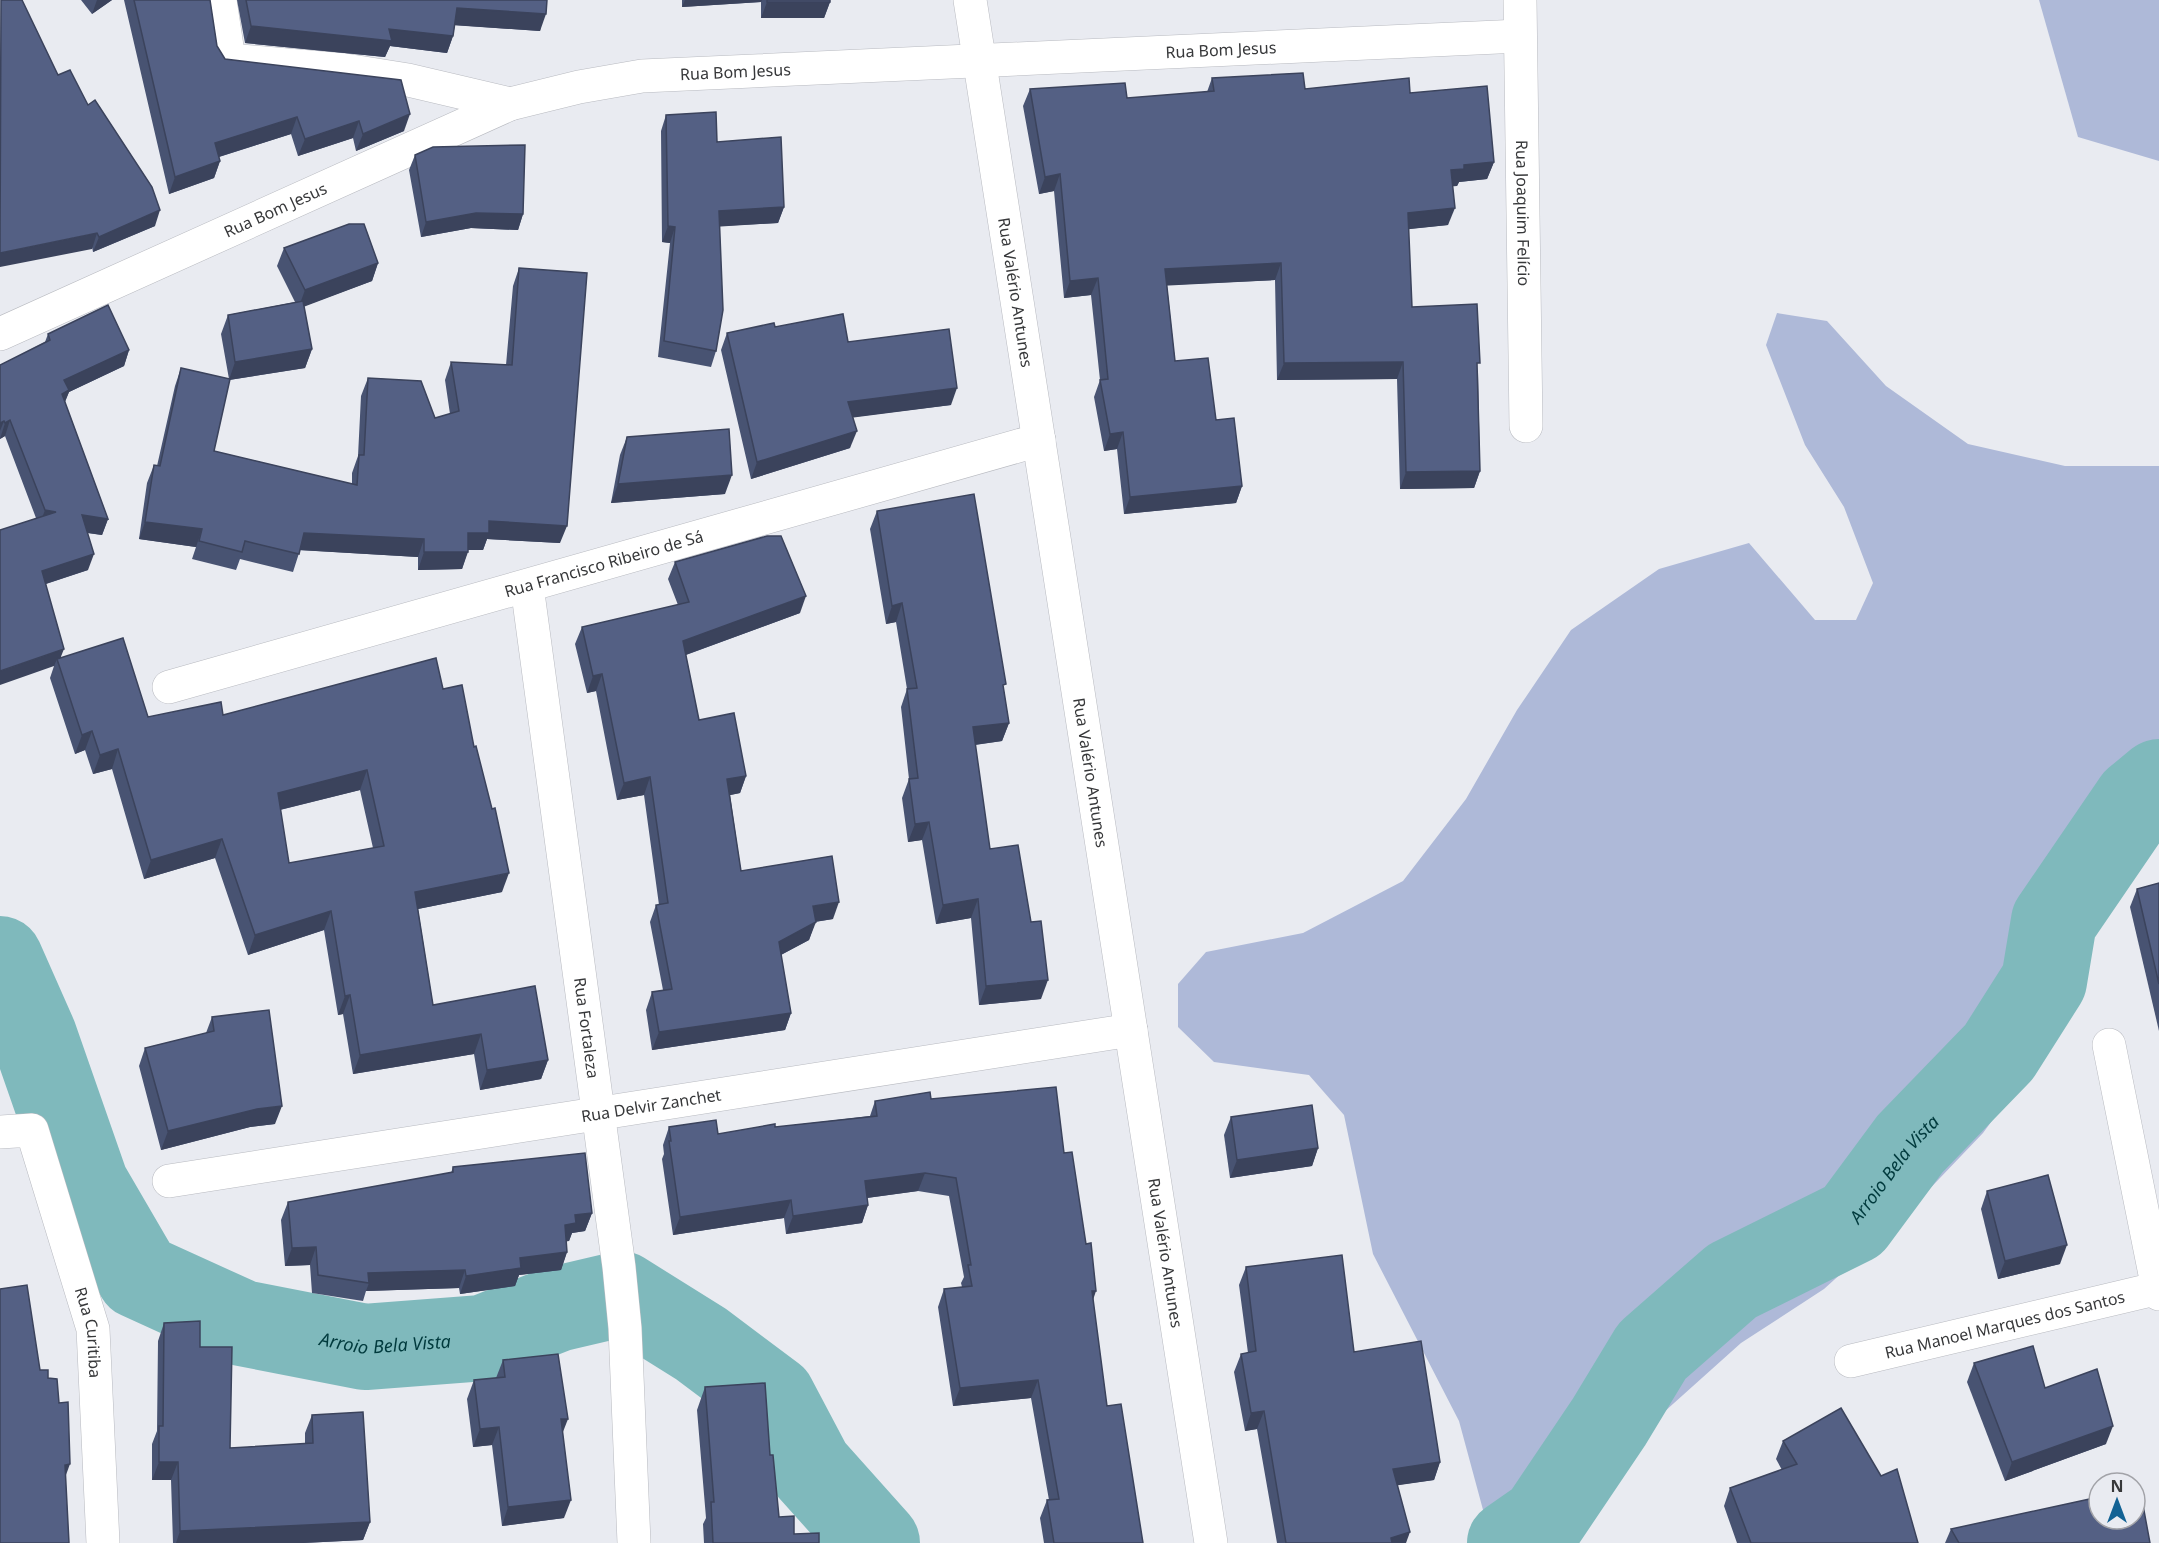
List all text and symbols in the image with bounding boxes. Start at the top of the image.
street label: Rua Bom Jesus [1165,36,1277,63]
street label: Rua Bom Jesus [680,58,791,85]
street label: Rua Joaquim Felício [1511,140,1535,286]
street label: Rua Bom Jesus [220,177,330,243]
street label: Rua Valério Antunes [993,216,1038,369]
street label: Rua Francisco Ribeiro de Sá [502,525,706,602]
street label: Rua Valério Antunes [1068,696,1113,849]
street label: Rua Fortaleza [569,976,604,1080]
street label: Rua Delvir Zanchet [580,1083,723,1127]
water label: Arroio Bela Vista [1842,1110,1944,1229]
street label: Rua Valério Antunes [1143,1176,1188,1329]
street label: Rua Curitiba [70,1284,106,1379]
street label: Rua Manoel Marques dos Santos [1883,1285,2127,1364]
water label: Arroio Bela Vista [316,1326,452,1359]
north arrow [2087,1471,2147,1531]
text: N [2110,1475,2124,1497]

